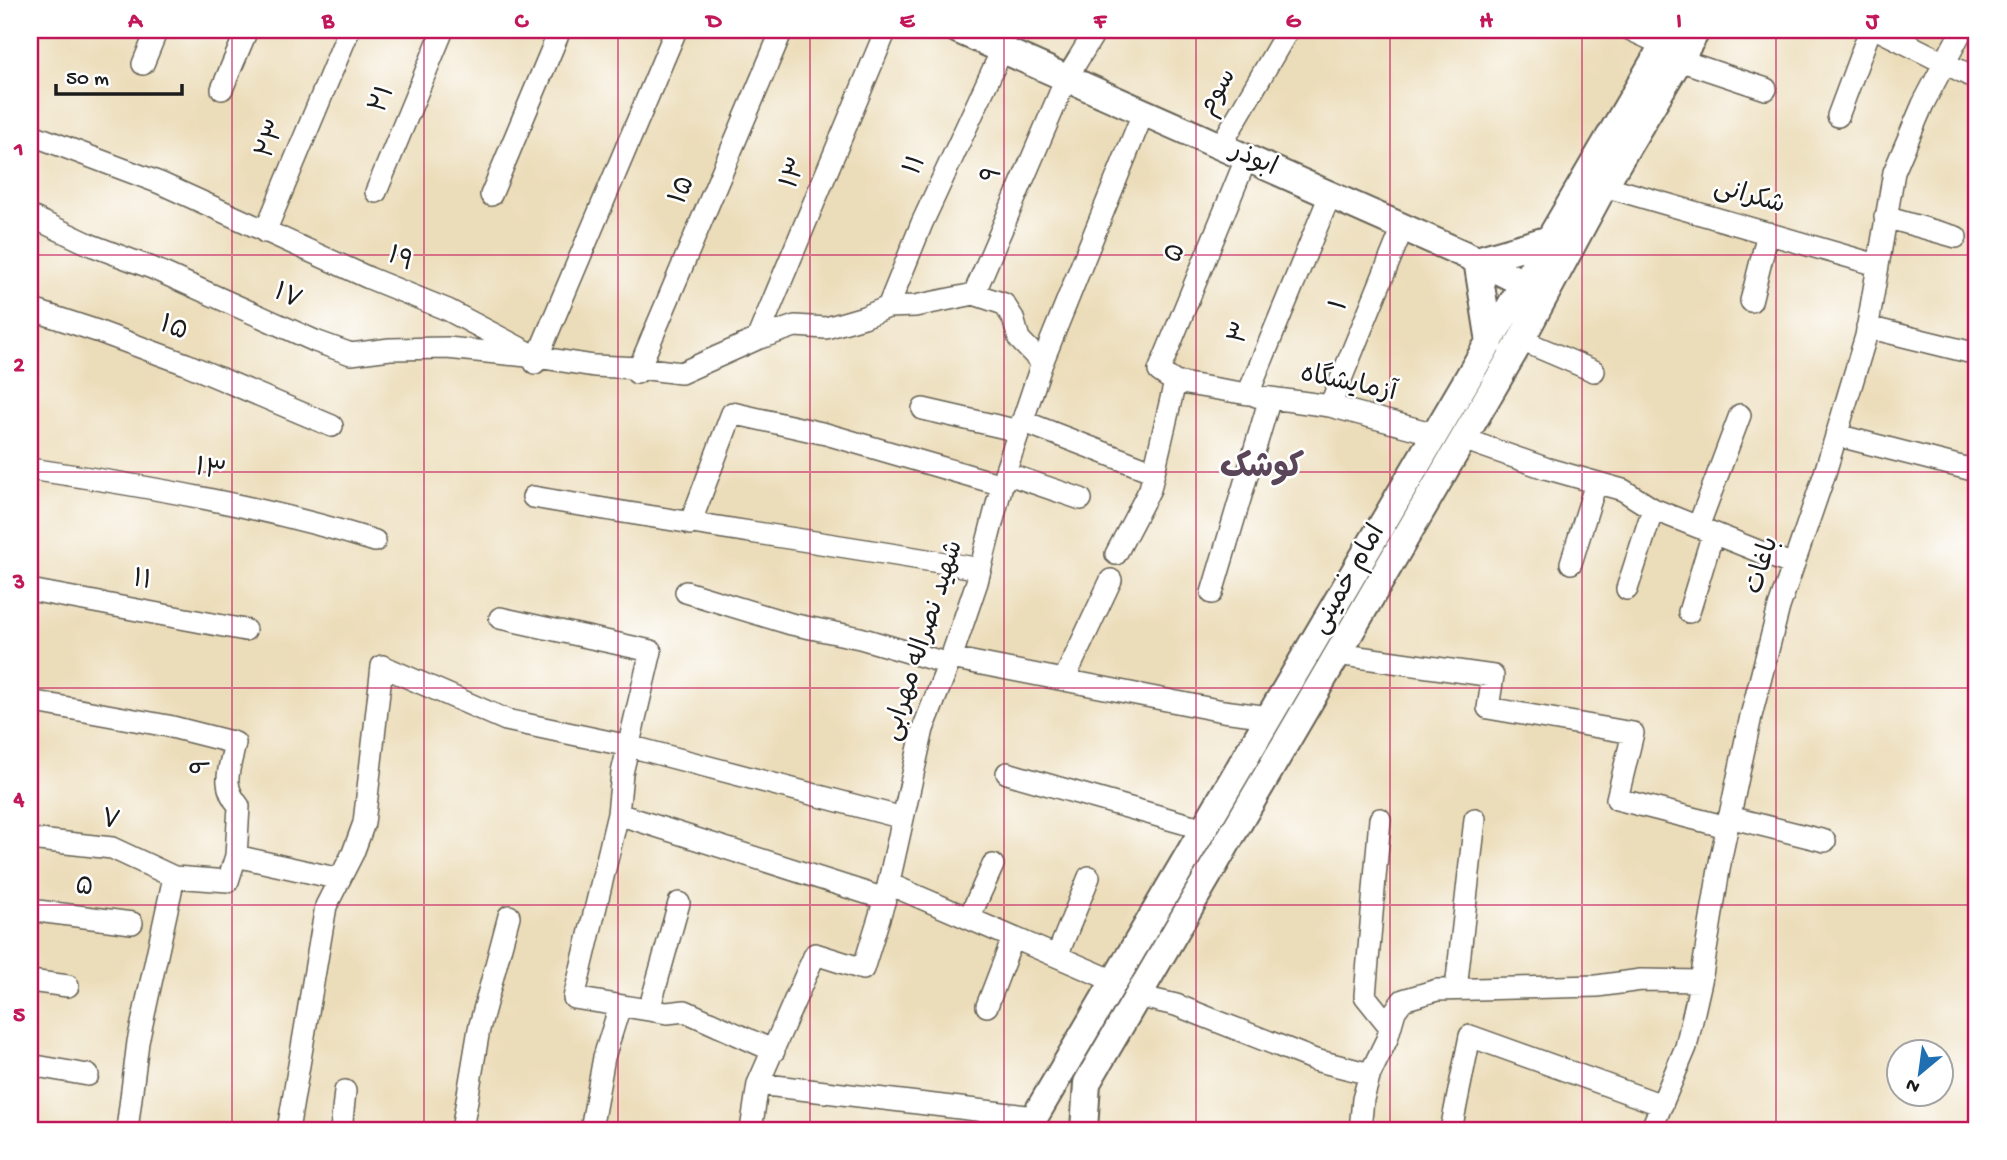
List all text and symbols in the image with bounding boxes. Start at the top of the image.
text: A [127,9,143,36]
text: B [321,9,335,36]
text: C [515,9,530,36]
text: D [705,9,723,36]
text: E [900,9,916,36]
text: F [1093,9,1108,36]
text: G [1286,9,1302,36]
text: H [1479,9,1493,36]
text: I [1676,9,1682,36]
text: J [1865,9,1880,36]
scale bar [56,52,182,96]
street label: سوم [1193,64,1245,122]
text: 50 m [66,68,109,93]
street label: ۲۱ [364,82,404,118]
street label: ۲۳ [251,116,295,164]
street label: ابوذر [1223,136,1281,185]
text: 1 [13,137,24,164]
street label: ۱۱ [899,151,935,181]
street label: ۱۳ [776,154,816,194]
street label: ۹ [977,162,1011,190]
street label: ۱۵ [664,172,704,210]
street label: شکرانی [1710,173,1788,223]
street label: ۵ [1159,240,1195,268]
street label: ۱۹ [382,242,418,280]
street label: ۱۷ [268,278,306,318]
street label: ۱ [1325,296,1357,316]
street label: ۱۵ [155,311,191,349]
street label: ۳ [1224,318,1260,350]
text: 2 [13,353,25,380]
street label: آزمایشگاه [1297,356,1401,411]
district label: کوشک [1220,450,1304,489]
street label: ۱۳ [192,454,228,490]
street label: امام خمینی [1306,520,1394,640]
street label: باغات [1740,533,1788,599]
street label: شهید نصراله مهرابی [878,537,972,745]
street label: ۱۱ [130,565,154,599]
text: 3 [12,570,25,597]
street label: ۹ [188,757,220,777]
text: 4 [13,787,25,814]
street label: ۷ [98,805,122,839]
street label: ۵ [73,873,95,905]
text: 5 [13,1003,25,1030]
north arrow [1884,1038,1954,1108]
text: N [1902,1072,1924,1098]

